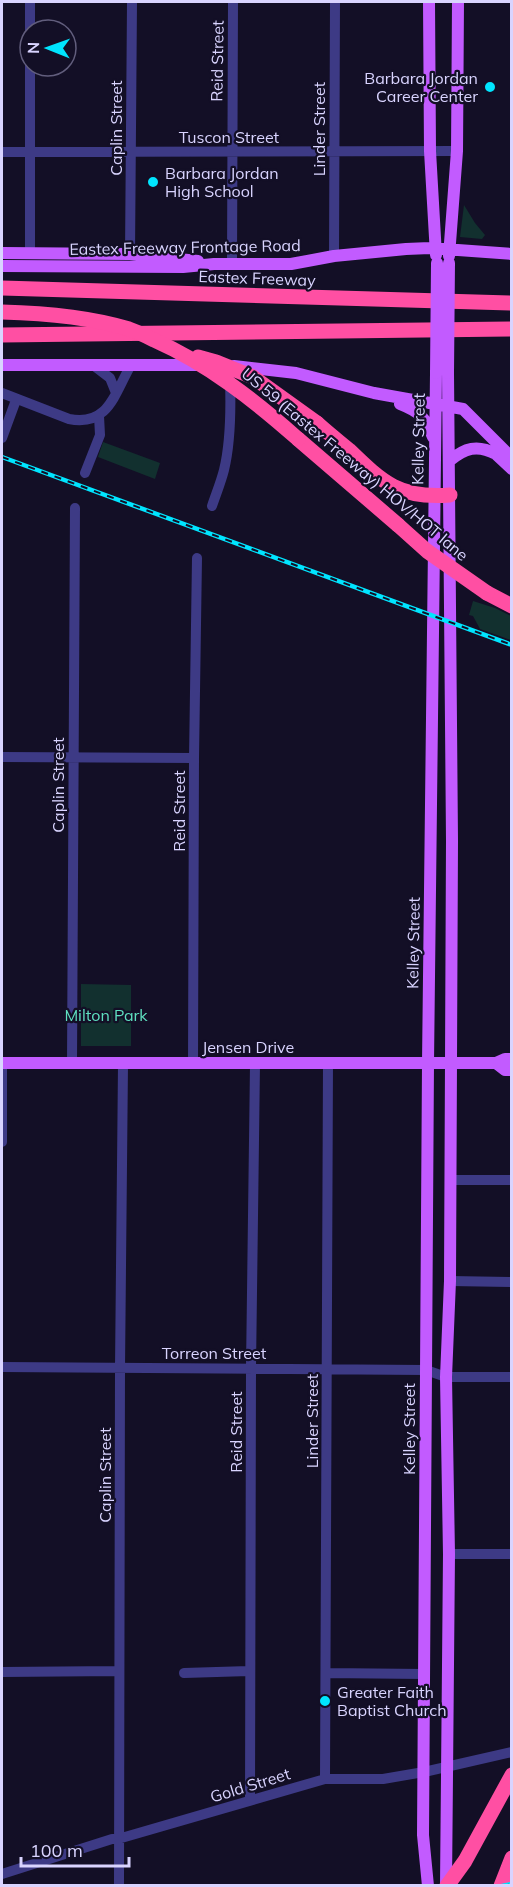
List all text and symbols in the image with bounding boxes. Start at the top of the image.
north arrow [18,18,78,78]
street label: Reid Street [206,20,228,102]
text: N [23,42,43,54]
place label: Barbara Jordan Career Center [364,68,478,106]
street label: Caplin Street [106,80,126,176]
marker: Barbara Jordan Career Center [483,80,497,94]
street label: Linder Street [309,81,329,176]
street label: Tuscon Street [179,127,280,147]
place label: Barbara Jordan High School [165,163,279,201]
marker: Barbara Jordan High School [146,175,160,189]
street label: Eastex Freeway Frontage Road [69,235,301,259]
street label: Eastex Freeway [198,266,316,290]
street label: US 59 (Eastex Freeway) HOV/HOT lane [238,363,472,565]
street label: Kelley Street [407,393,429,485]
street label: Caplin Street [48,737,68,833]
street label: Reid Street [169,770,189,852]
street label: Kelley Street [402,897,424,989]
park label: Milton Park [64,1005,148,1025]
street label: Jensen Drive [202,1037,294,1057]
street label: Torreon Street [162,1343,267,1363]
street label: Linder Street [302,1373,322,1468]
street label: Kelley Street [399,1383,419,1475]
street label: Reid Street [226,1391,246,1473]
street label: Caplin Street [95,1427,115,1523]
place label: Greater Faith Baptist Church [337,1682,447,1720]
marker: Greater Faith Baptist Church [318,1694,332,1708]
street label: Gold Street [208,1763,293,1807]
scale bar [21,1830,129,1868]
text: 100 m [30,1839,83,1862]

